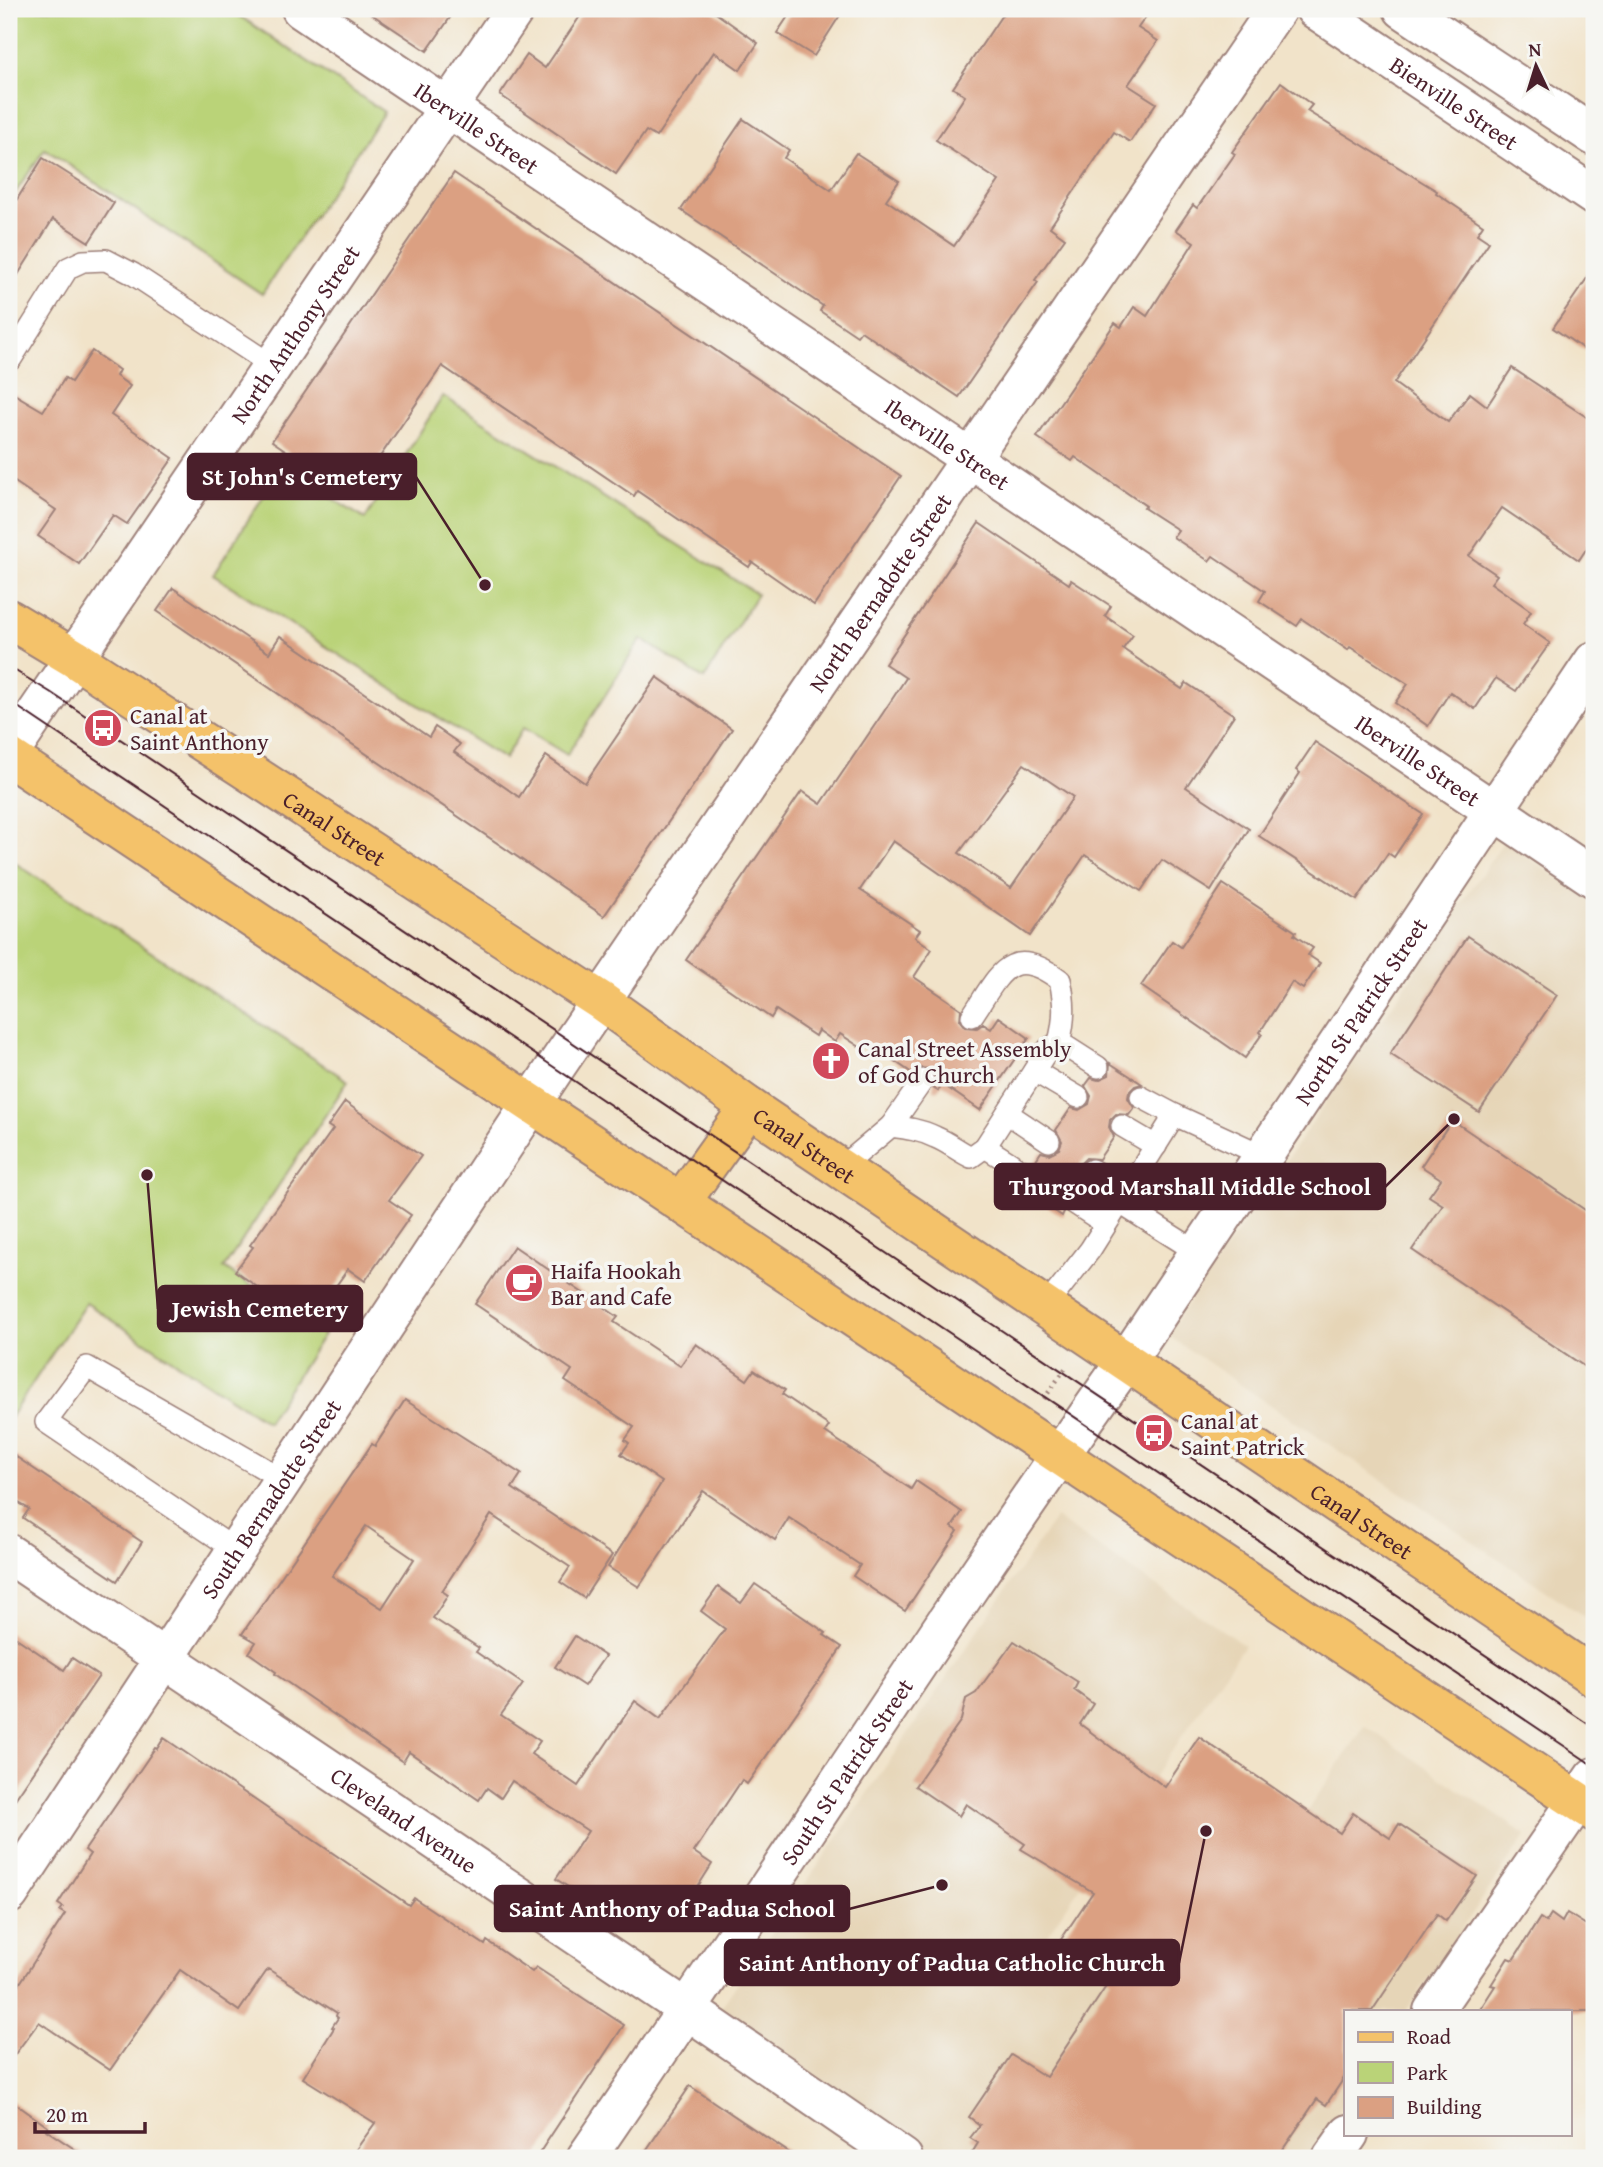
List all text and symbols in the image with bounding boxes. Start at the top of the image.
north arrow [1502,32,1572,102]
text: N [1528,35,1542,63]
street label: Bienville Street [1384,48,1525,157]
street label: Iberville Street [408,73,546,181]
street label: North Anthony Street [222,238,367,430]
street label: Iberville Street [878,390,1017,497]
callout: St John's Cemetery [188,454,416,499]
text: St John's Cemetery [202,459,403,494]
street label: North Bernadotte Street [800,486,959,698]
place label: Canal at Saint Anthony [130,699,269,758]
street label: Iberville Street [1349,706,1487,814]
bus stop icon: Canal at Saint Anthony [82,707,124,749]
street label: Canal Street [277,782,393,873]
street label: North St Patrick Street [1286,911,1435,1111]
place label: Canal Street Assembly of God Church [858,1032,1072,1091]
church icon: Canal Street Assembly of God Church [810,1040,852,1082]
street label: Canal Street [747,1098,863,1191]
callout: Thurgood Marshall Middle School [995,1164,1385,1209]
text: Thurgood Marshall Middle School [1009,1169,1372,1204]
place label: Haifa Hookah Bar and Cafe [551,1254,681,1313]
cafe icon: Haifa Hookah Bar and Cafe [503,1262,545,1304]
callout: Jewish Cemetery [158,1286,362,1331]
text: Jewish Cemetery [168,1291,349,1326]
street label: South Bernadotte Street [192,1392,348,1605]
place label: Canal at Saint Patrick [1181,1404,1305,1463]
bus stop icon: Canal at Saint Patrick [1133,1412,1175,1454]
street label: Canal Street [1304,1474,1420,1567]
street label: South St Patrick Street [772,1671,920,1871]
street label: Cleveland Avenue [324,1758,484,1880]
callout: Saint Anthony of Padua School [495,1886,849,1931]
text: Saint Anthony of Padua School [509,1891,836,1926]
callout: Saint Anthony of Padua Catholic Church [725,1940,1179,1985]
text: Saint Anthony of Padua Catholic Church [739,1945,1165,1980]
legend [1344,2010,1572,2136]
text: Road [1407,2021,1452,2052]
text: Park [1407,2057,1448,2088]
scale bar [35,2090,145,2134]
text: Building [1407,2091,1482,2122]
text: 20 m [46,2099,88,2130]

